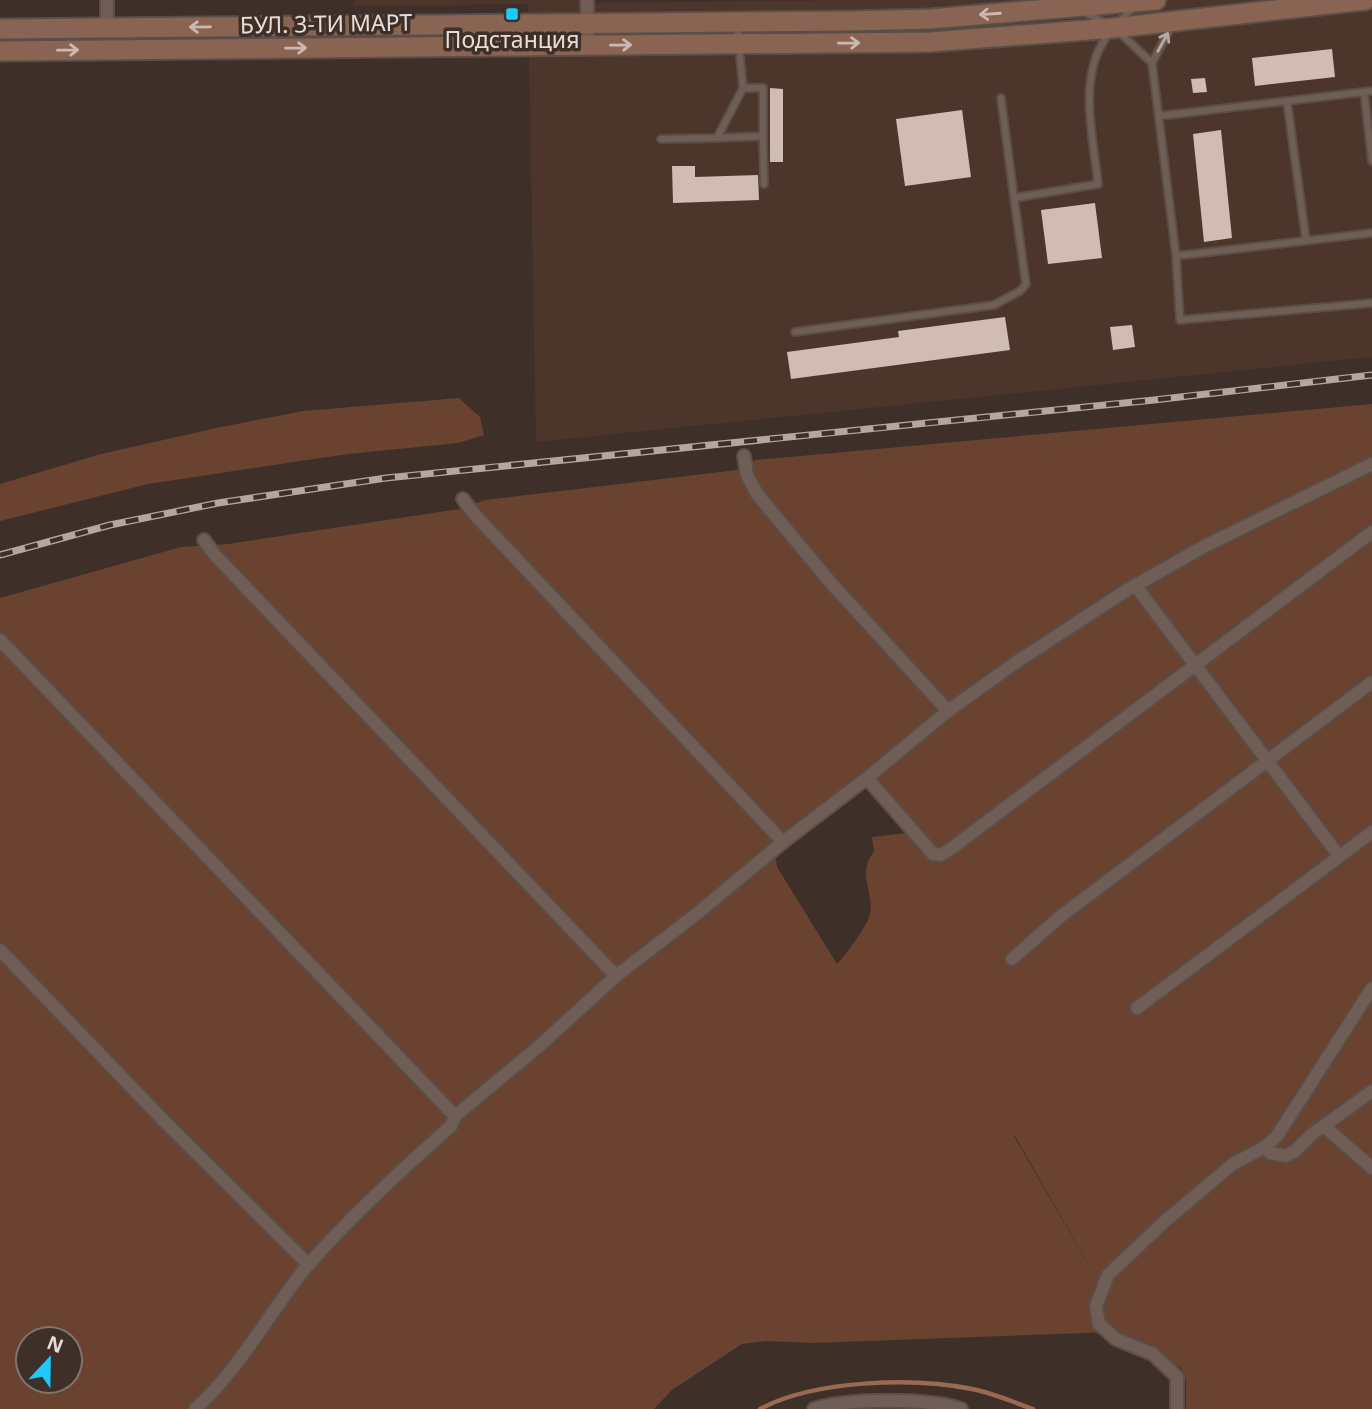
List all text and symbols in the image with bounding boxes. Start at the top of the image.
street label: БУЛ. 3-ТИ МАРТ [239,5,413,41]
marker: Подстанция [504,6,520,22]
one-way arrow [980,8,1002,21]
one-way arrow [188,20,211,34]
place label: Подстанция [445,23,579,55]
one-way arrow [1157,32,1170,53]
one-way arrow [837,36,860,50]
one-way arrow [609,38,632,52]
one-way arrow [284,41,307,55]
one-way arrow [56,43,79,57]
north arrow [14,1325,84,1395]
text: N [43,1329,67,1359]

